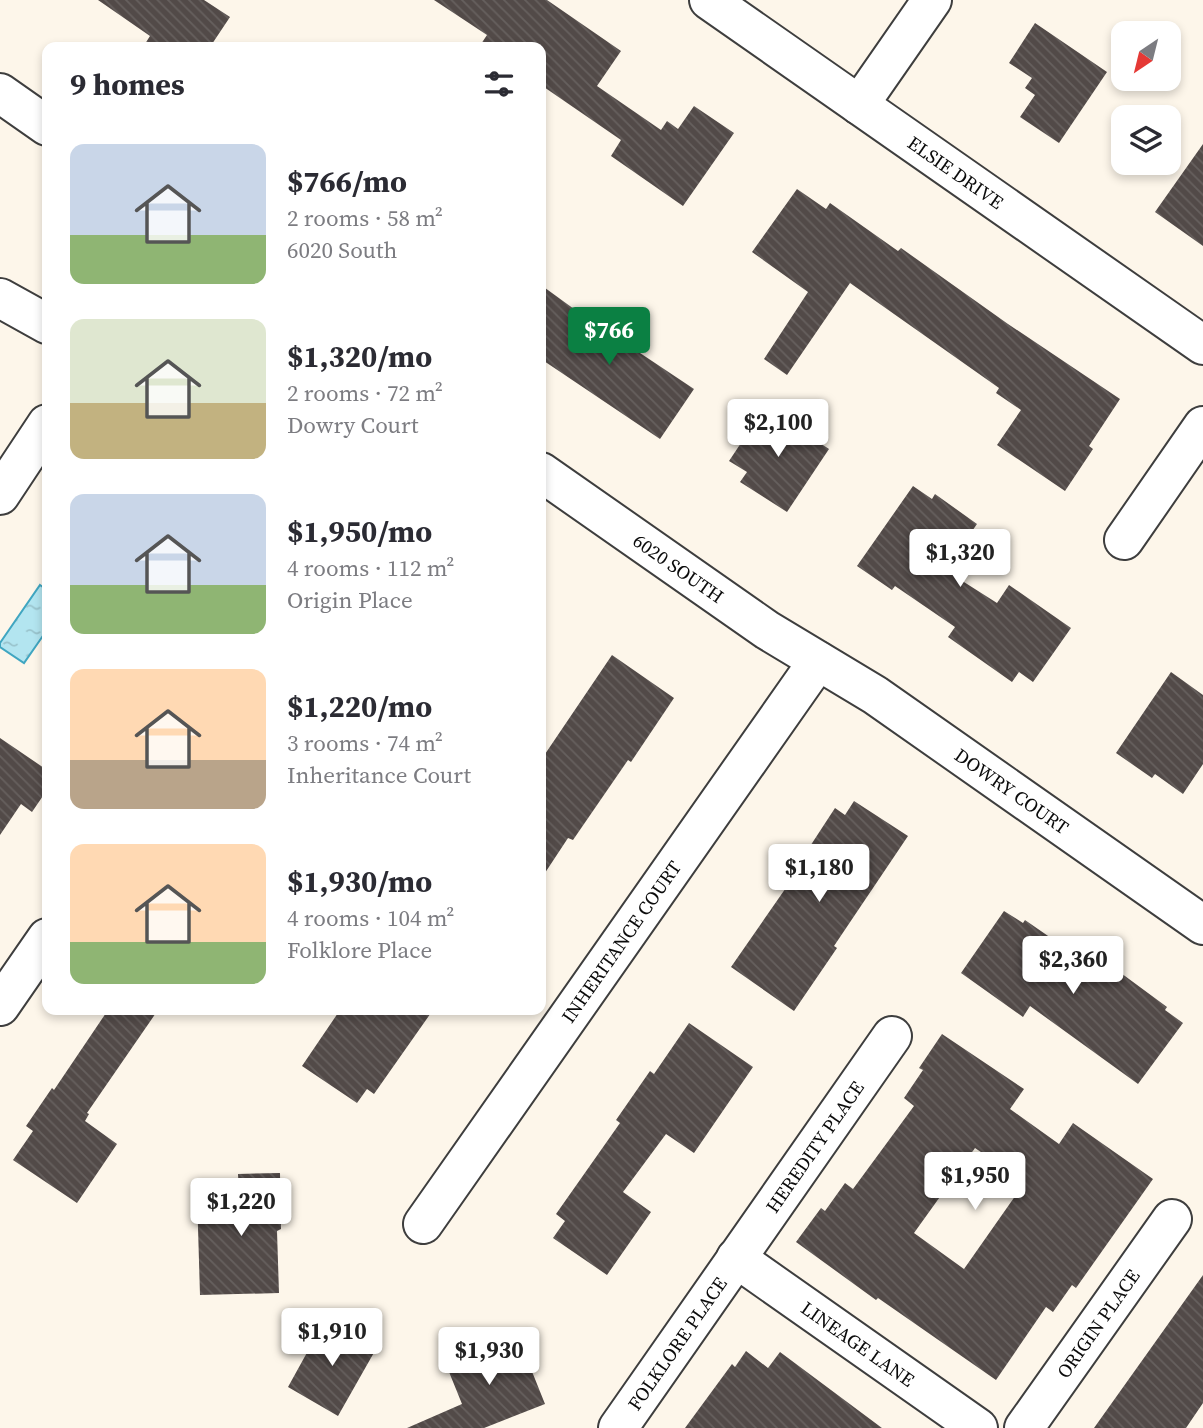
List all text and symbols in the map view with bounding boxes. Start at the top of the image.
north arrow [1111,21,1181,91]
map controls [1111,21,1181,175]
text: 9 homes [70,64,185,105]
icon: filters [480,65,518,103]
button: layers [1111,105,1181,175]
street label: ELSIE DRIVE [903,130,1009,215]
text: $766/mo [287,161,407,202]
icon: home [126,172,210,256]
text: 2 rooms · 58 m² [287,202,443,234]
text: 6020 South [287,234,397,266]
pin: $766 [568,308,650,367]
text: $766 [584,314,634,346]
text: $1,320/mo [287,336,432,377]
icon: home [126,347,210,431]
text: 2 rooms · 72 m² [287,377,443,409]
pin: $2,100 [721,400,835,459]
text: $2,100 [743,406,813,438]
text: Dowry Court [287,409,419,441]
text: $1,950/mo [287,511,432,552]
icon: home [126,522,210,606]
street label: 6020 SOUTH [628,527,729,609]
pin: $1,320 [903,530,1017,589]
text: $1,320 [925,536,995,568]
text: 4 rooms · 112 m² [287,552,454,584]
text: Origin Place [287,584,413,616]
text: $1,220/mo [287,686,432,727]
icon: home [126,697,210,781]
text: 3 rooms · 74 m² [287,727,443,759]
street label: DOWRY COURT [950,742,1075,840]
text: Inheritance Court [287,759,471,791]
pin: $1,180 [762,844,876,904]
text: $1,180 [784,851,854,883]
street label: INHERITANCE COURT [555,855,687,1028]
text: $1,930/mo [287,861,432,902]
icon: home [126,872,210,956]
text: 4 rooms · 104 m² [287,902,454,934]
text: Folklore Place [287,934,432,966]
pin: $2,360 [1016,936,1130,996]
text: $2,360 [1038,943,1108,975]
street label: HEREDITY PLACE [759,1076,870,1218]
pin: $1,950 [918,1152,1032,1212]
text: $1,950 [940,1159,1010,1191]
pin: $1,220 [184,1178,298,1238]
text: $1,220 [206,1185,276,1217]
street label: ORIGIN PLACE [1050,1264,1146,1383]
street label: FOLKLORE PLACE [621,1272,733,1416]
street label: LINEAGE LANE [796,1295,920,1392]
pin: $1,910 [275,1308,389,1368]
text: $1,910 [297,1315,367,1347]
pin: $1,930 [432,1328,546,1387]
text: $1,930 [454,1334,524,1366]

